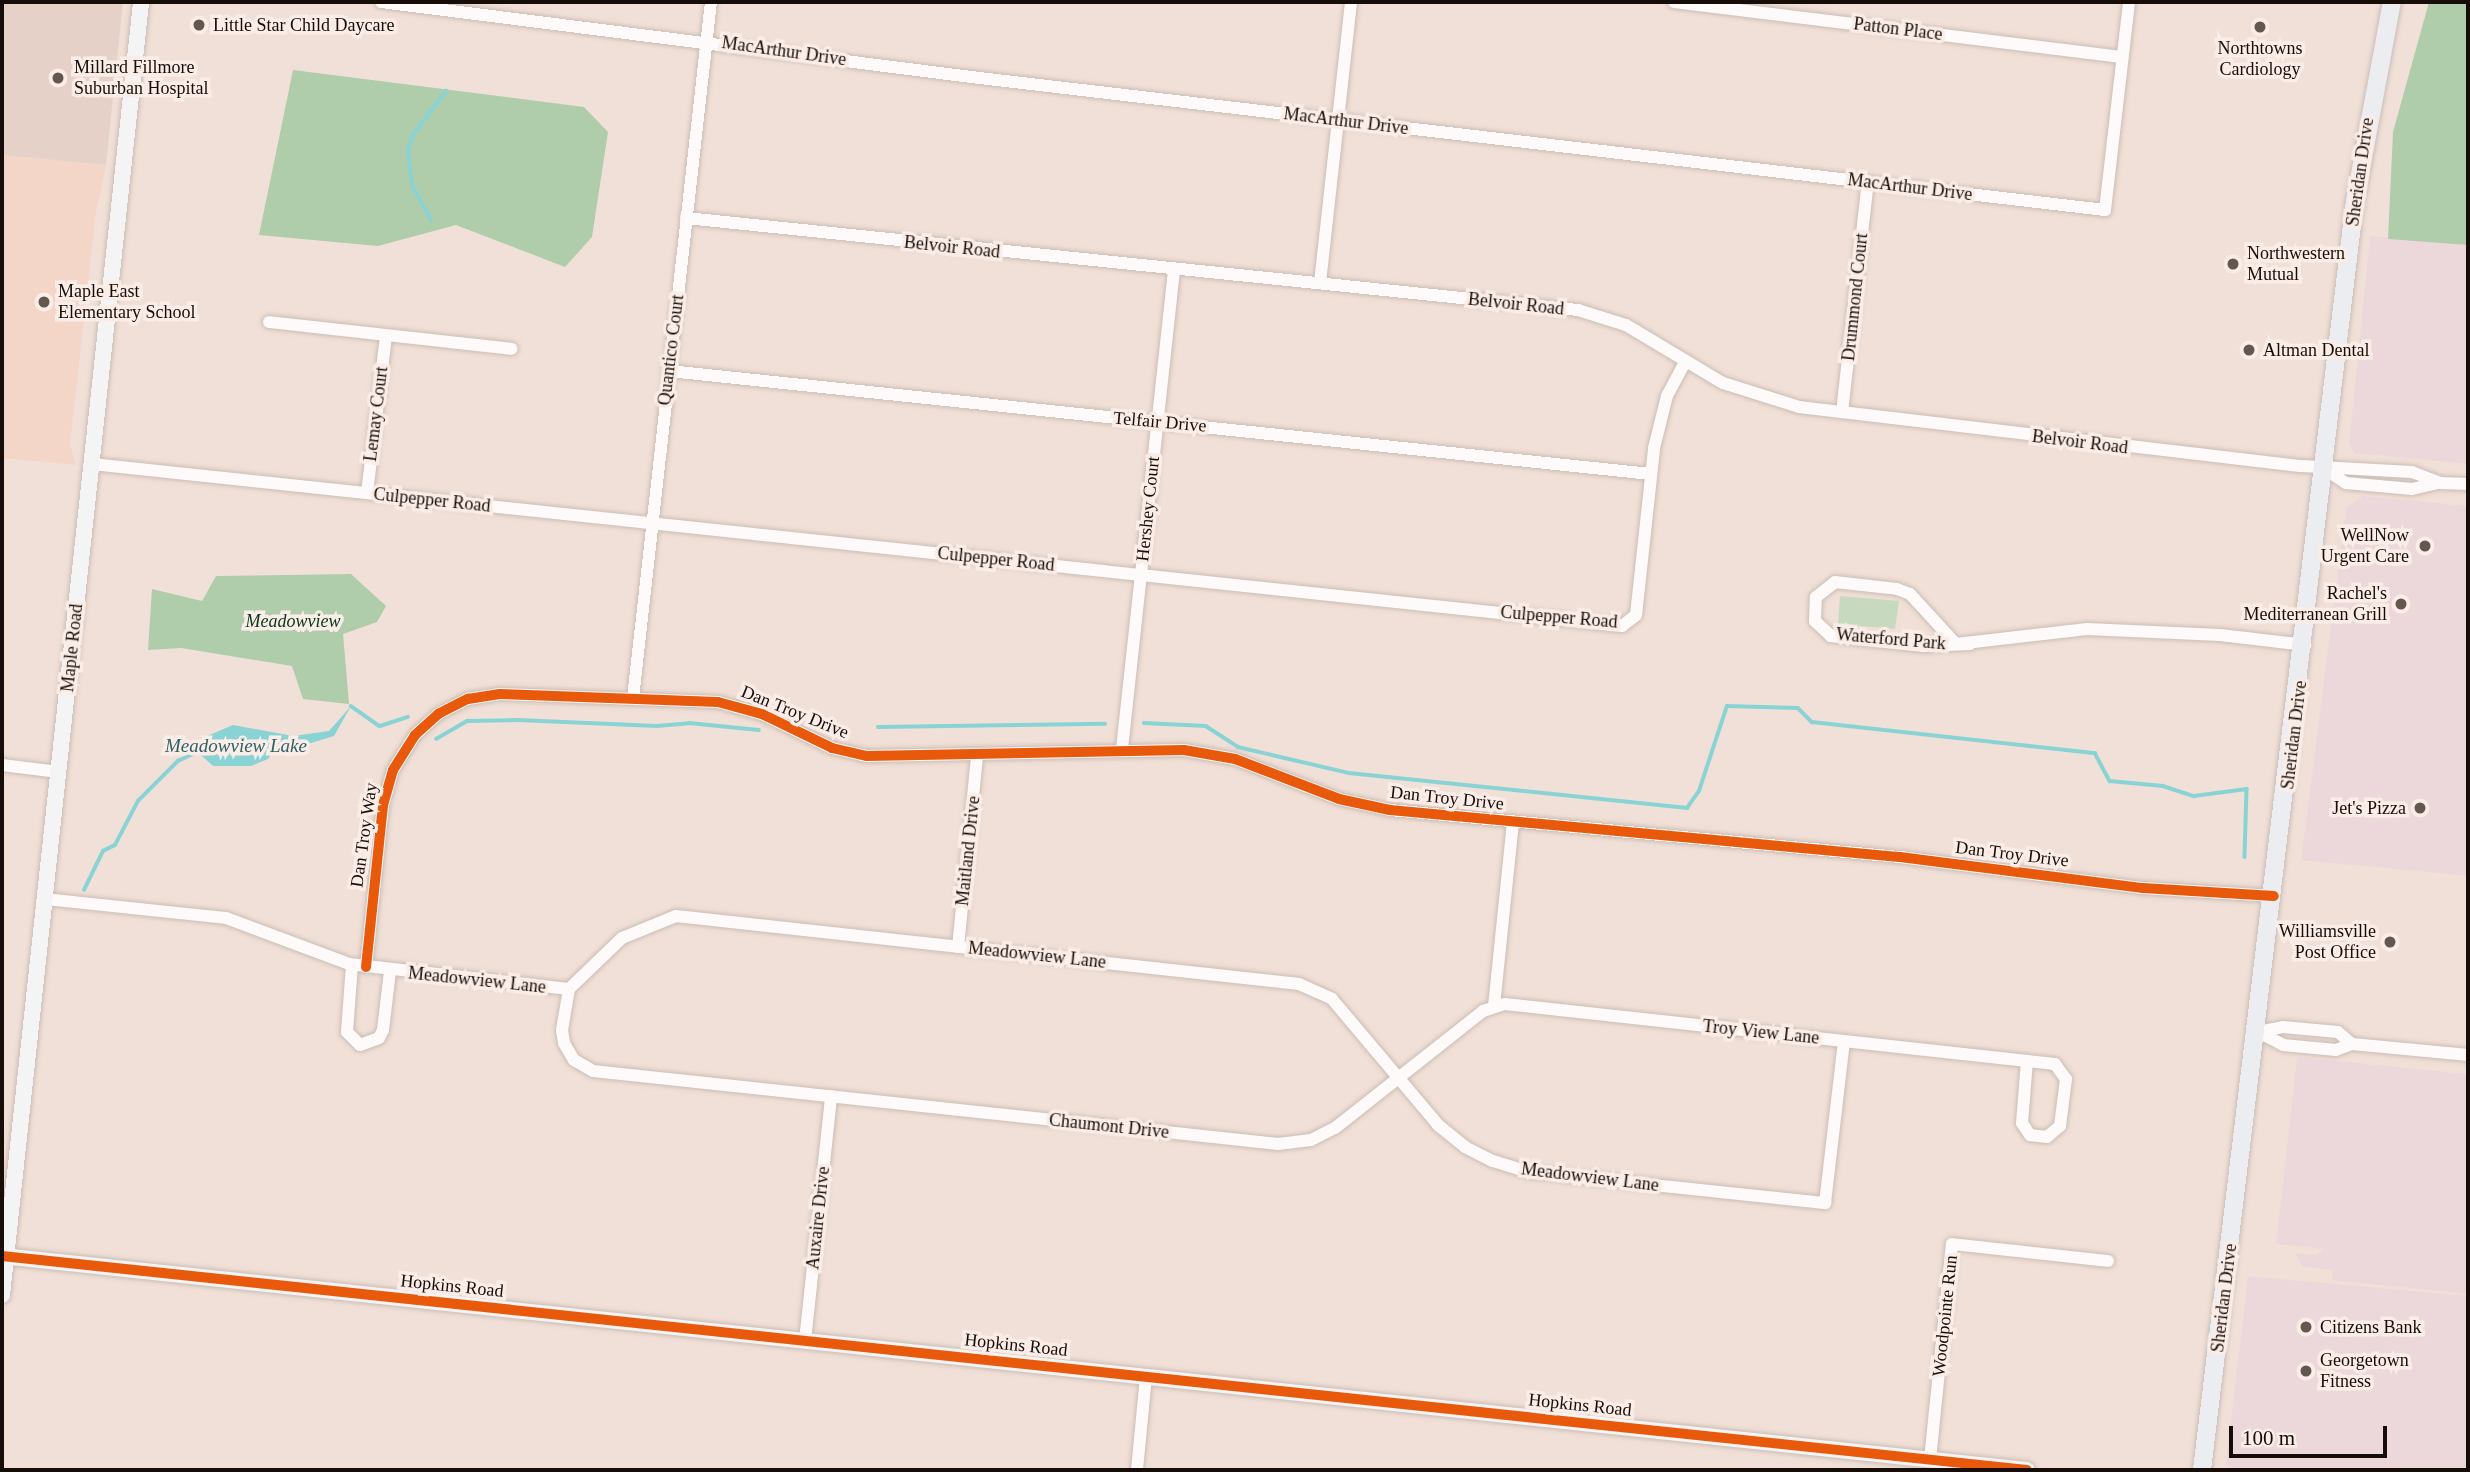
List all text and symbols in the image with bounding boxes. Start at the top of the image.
street label: Patton Place [1852,13,1944,45]
place label: Little Star Child Daycare [213,14,394,36]
marker: Little Star Child Daycare [191,17,207,33]
marker: Northtowns Cardiology [2252,19,2268,35]
street label: MacArthur Drive [720,32,848,70]
place label: Northtowns Cardiology [2218,38,2302,80]
place label: Millard Fillmore Suburban Hospital [74,57,208,100]
marker: Millard Fillmore Suburban Hospital [48,68,68,88]
street label: MacArthur Drive [1282,103,1410,139]
street label: Sheridan Drive [2342,116,2378,228]
street label: MacArthur Drive [1846,169,1974,205]
street label: Belvoir Road [903,231,1001,263]
street label: Drummond Court [1838,232,1872,362]
place label: Northwestern Mutual [2247,243,2345,286]
marker: Northwestern Mutual [2225,256,2241,272]
place label: Maple East Elementary School [58,281,195,324]
street label: Belvoir Road [1467,288,1565,320]
street label: Quantico Court [653,293,689,407]
marker: Maple East Elementary School [36,294,52,310]
place label: Altman Dental [2263,339,2369,361]
marker: Altman Dental [2241,342,2257,358]
street label: Lemay Court [359,365,393,463]
street label: Telfair Drive [1113,407,1207,437]
street label: Belvoir Road [2031,425,2129,459]
street label: Hershey Court [1132,455,1164,563]
street label: Culpepper Road [372,483,492,517]
place label: WellNow Urgent Care [2321,525,2409,568]
marker: WellNow Urgent Care [2415,536,2435,556]
street label: Culpepper Road [936,542,1056,576]
place label: Rachel's Mediterranean Grill [2244,583,2387,626]
marker: Rachel's Mediterranean Grill [2393,596,2409,612]
street label: Culpepper Road [1500,601,1618,633]
street label: Maple Road [57,603,87,693]
park label: Meadowview [246,610,340,632]
street label: Waterford Park [1835,623,1947,655]
street label: Sheridan Drive [2277,679,2311,791]
street label: Dan Troy Drive [738,681,852,743]
water label: Meadowview Lake [165,735,307,757]
street label: Dan Troy Way [346,781,382,889]
street label: Dan Troy Drive [1389,781,1505,815]
street label: Maitland Drive [951,795,985,907]
place label: Jet's Pizza [2332,797,2406,819]
marker: Jet's Pizza [2412,800,2428,816]
street label: Dan Troy Drive [1954,836,2070,872]
place label: Williamsville Post Office [2279,921,2376,964]
marker: Williamsville Post Office [2382,934,2398,950]
street label: Meadowview Lane [967,937,1107,973]
street label: Meadowview Lane [407,962,547,998]
street label: Troy View Lane [1702,1015,1820,1049]
street label: Chaumont Drive [1048,1109,1170,1143]
street label: Meadowview Lane [1520,1158,1660,1196]
street label: Auxaire Drive [802,1165,834,1271]
street label: Sheridan Drive [2207,1242,2241,1354]
street label: Woodpointe Run [1928,1254,1962,1378]
street label: Hopkins Road [399,1270,505,1302]
place label: Citizens Bank [2320,1316,2421,1338]
marker: Citizens Bank [2298,1319,2314,1335]
street label: Hopkins Road [963,1329,1069,1361]
place label: Georgetown Fitness [2320,1350,2409,1392]
marker: Georgetown Fitness [2298,1363,2314,1379]
street label: Hopkins Road [1527,1389,1633,1421]
scale bar [2232,1412,2390,1456]
text: 100 m [2242,1426,2295,1450]

